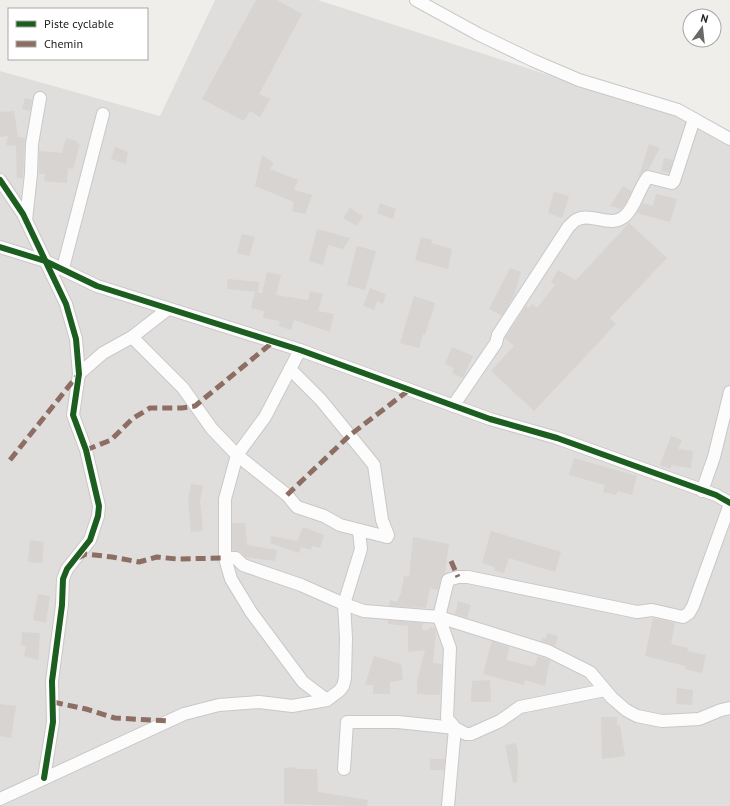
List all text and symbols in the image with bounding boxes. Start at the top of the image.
legend [8,8,148,60]
north arrow [682,8,722,48]
text: N [699,11,710,26]
text: Piste cyclable [44,16,114,31]
text: Chemin [44,36,83,51]

